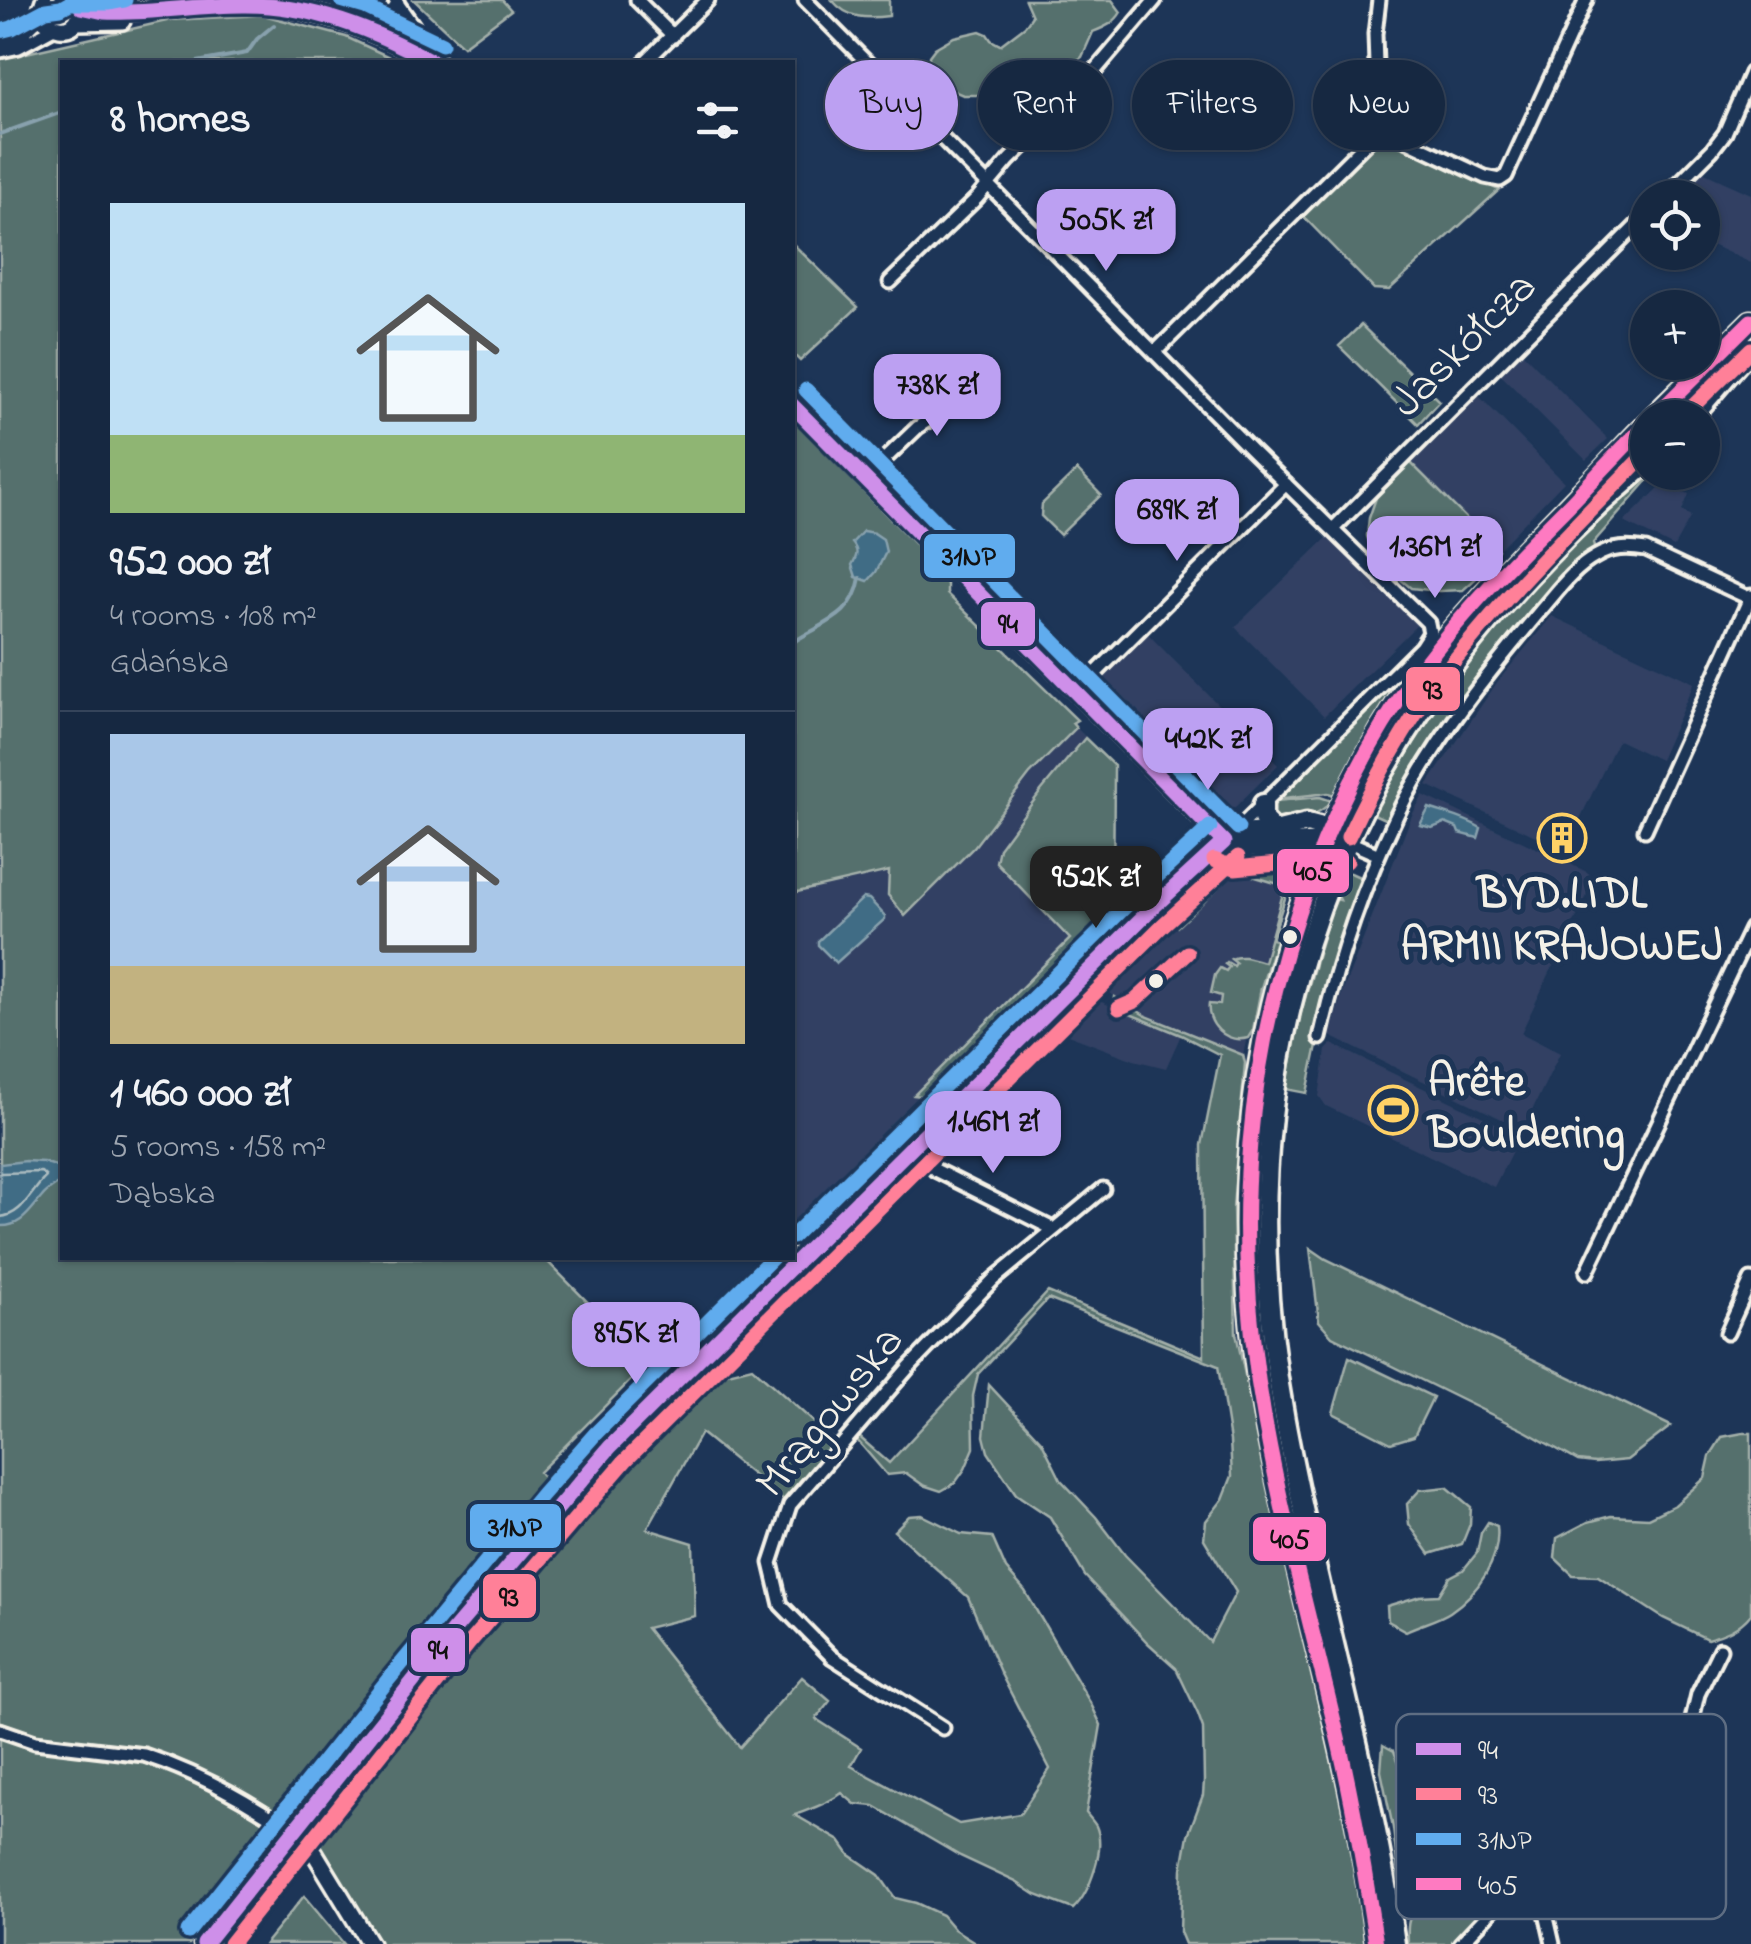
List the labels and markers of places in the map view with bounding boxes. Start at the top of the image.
pin: 505K zł [1014,189,1198,274]
pin: 738K zł [845,354,1029,439]
pin: 689K zł [1085,479,1269,564]
pin: 1.36M zł [1332,516,1538,601]
pin: 442K zł [1116,708,1300,793]
building icon: BYD.LIDL ARMII KRAJOWEJ [1536,812,1588,864]
pin: 952K zł [1004,846,1188,931]
place label: BYD.LIDL ARMII KRAJOWEJ [1401,863,1723,981]
unlabelled marker [1280,927,1300,947]
unlabelled marker [1146,971,1166,991]
place label: Arête Bouldering [1426,1051,1625,1171]
sports icon: Arête Bouldering [1367,1084,1419,1136]
pin: 1.46M zł [890,1091,1096,1176]
pin: 895K zł [544,1302,728,1387]

